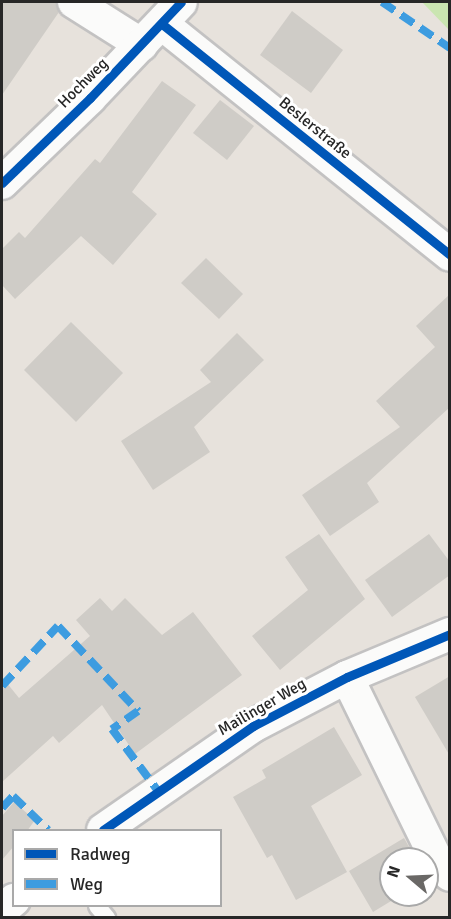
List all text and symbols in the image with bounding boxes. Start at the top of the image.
street label: Hochweg [54,54,112,112]
street label: Beslerstraße [275,93,355,163]
street label: Mailinger Weg [215,674,309,740]
legend [12,829,222,907]
text: Radweg [70,843,131,865]
north arrow [379,847,439,907]
text: N [383,863,405,880]
text: Weg [70,873,103,895]

